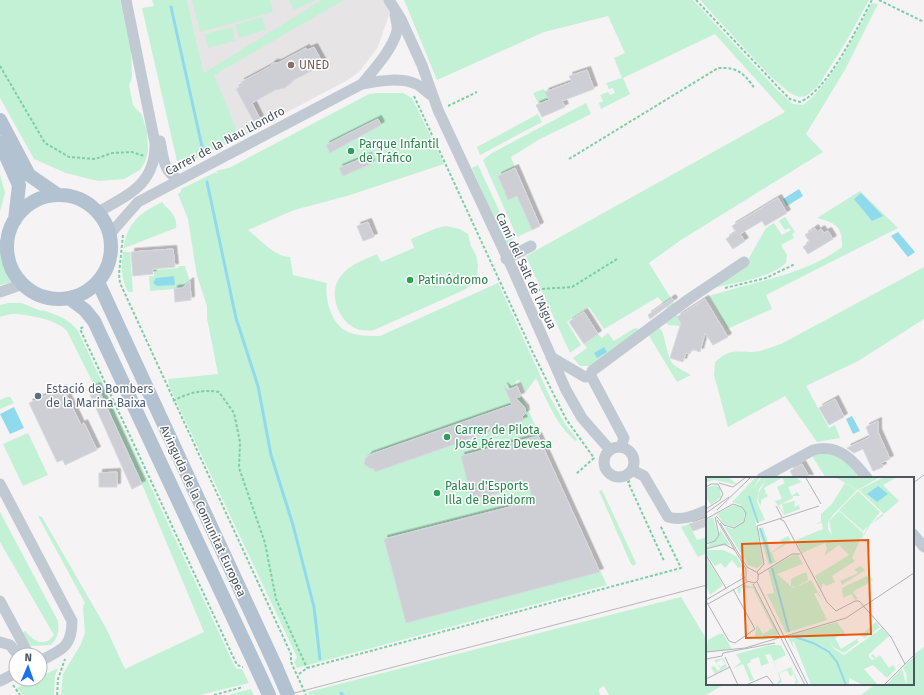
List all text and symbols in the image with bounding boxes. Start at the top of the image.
place label: UNED [299,58,330,72]
marker: UNED [286,60,296,70]
street label: Carrer de la Nau Llondro [163,104,287,178]
place label: Parque Infantil de Tráfico [359,137,440,165]
marker: Parque Infantil de Tráfico [346,146,356,156]
street label: Camí del Salt de l'Aigua [493,211,559,331]
place label: Patinódromo [418,273,488,287]
marker: Patinódromo [405,275,415,285]
place label: Estació de Bombers de la Marina Baixa [46,382,154,410]
marker: Estació de Bombers de la Marina Baixa [33,391,43,401]
street label: Avinguda de la Comunitat Europea [157,423,249,599]
place label: Carrer de Pilota José Pérez Devesa [455,423,552,451]
marker: Carrer de Pilota José Pérez Devesa [442,432,452,442]
inset map [706,477,914,685]
place label: Palau d'Esports Illa de Benidorm [445,479,535,507]
marker: Palau d'Esports Illa de Benidorm [432,488,442,498]
north arrow [8,647,48,687]
text: N [24,651,32,664]

